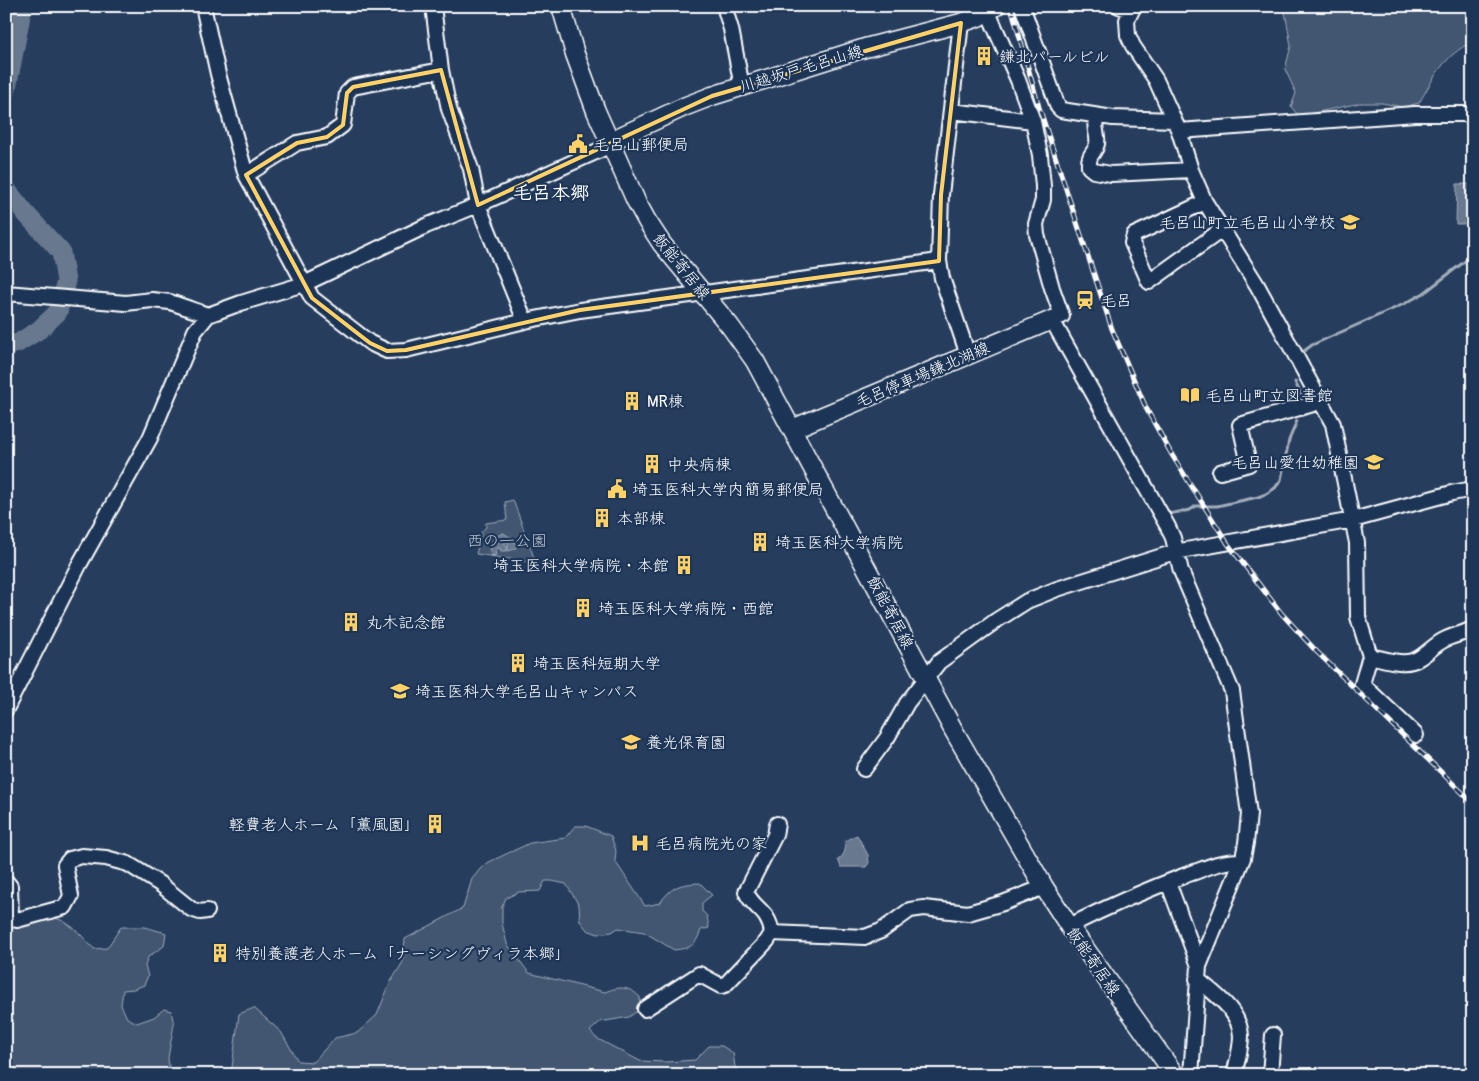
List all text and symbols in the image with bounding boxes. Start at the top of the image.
street label: 川越坂戸毛呂山線 [737,41,865,97]
building icon: 鎌北パールビル [973,45,995,67]
place label: 鎌北パールビル [999,47,1110,67]
public building icon: 毛呂山郵便局 [567,133,589,155]
place label: 毛呂山郵便局 [593,135,689,155]
district label: 毛呂本郷 [513,181,589,205]
school or university icon: 毛呂山町立毛呂山小学校 [1339,211,1361,233]
place label: 毛呂山町立毛呂山小学校 [1159,213,1335,233]
street label: 飯能寄居線 [648,229,714,304]
station icon: 毛呂 [1074,289,1096,311]
place label: 毛呂 [1100,291,1132,311]
street label: 毛呂停車場鎌北湖線 [852,338,993,412]
library icon: 毛呂山町立図書館 [1179,384,1201,406]
place label: 毛呂山町立図書館 [1205,386,1333,406]
building icon: MR棟 [621,390,643,412]
place label: MR棟 [647,392,684,412]
school or university icon: 毛呂山愛仕幼稚園 [1363,451,1385,473]
building icon: 中央病棟 [641,453,663,475]
place label: 毛呂山愛仕幼稚園 [1231,453,1359,473]
place label: 中央病棟 [667,455,731,475]
public building icon: 埼玉医科大学内簡易郵便局 [606,478,628,500]
place label: 埼玉医科大学内簡易郵便局 [632,480,824,500]
building icon: 本部棟 [591,507,613,529]
place label: 本部棟 [617,509,665,529]
park label: 西の一公園 [467,531,547,551]
building icon: 埼玉医科大学病院 [749,531,771,553]
place label: 埼玉医科大学病院 [775,533,903,553]
building icon: 埼玉医科大学病院・本館 [673,554,695,576]
place label: 埼玉医科大学病院・本館 [493,556,669,576]
street label: 飯能寄居線 [863,572,918,652]
building icon: 埼玉医科大学病院・西館 [572,597,594,619]
place label: 埼玉医科大学病院・西館 [598,599,774,619]
building icon: 丸木記念館 [340,611,362,633]
place label: 丸木記念館 [366,613,446,633]
building icon: 埼玉医科短期大学 [507,652,529,674]
place label: 埼玉医科短期大学 [533,654,661,674]
school or university icon: 埼玉医科大学毛呂山キャンパス [389,680,411,702]
place label: 埼玉医科大学毛呂山キャンパス [415,682,638,702]
school or university icon: 養光保育園 [620,731,642,753]
place label: 養光保育園 [646,733,726,753]
building icon: 軽費老人ホーム「薫風園」 [424,813,446,835]
place label: 軽費老人ホーム「薫風園」 [229,815,420,835]
hospital icon: 毛呂病院光の家 [629,832,651,854]
place label: 毛呂病院光の家 [655,834,767,854]
street label: 飯能寄居線 [1062,923,1124,1000]
building icon: 特別養護老人ホーム「ナーシングヴィラ本郷」 [209,942,231,964]
place label: 特別養護老人ホーム「ナーシングヴィラ本郷」 [235,944,571,964]

